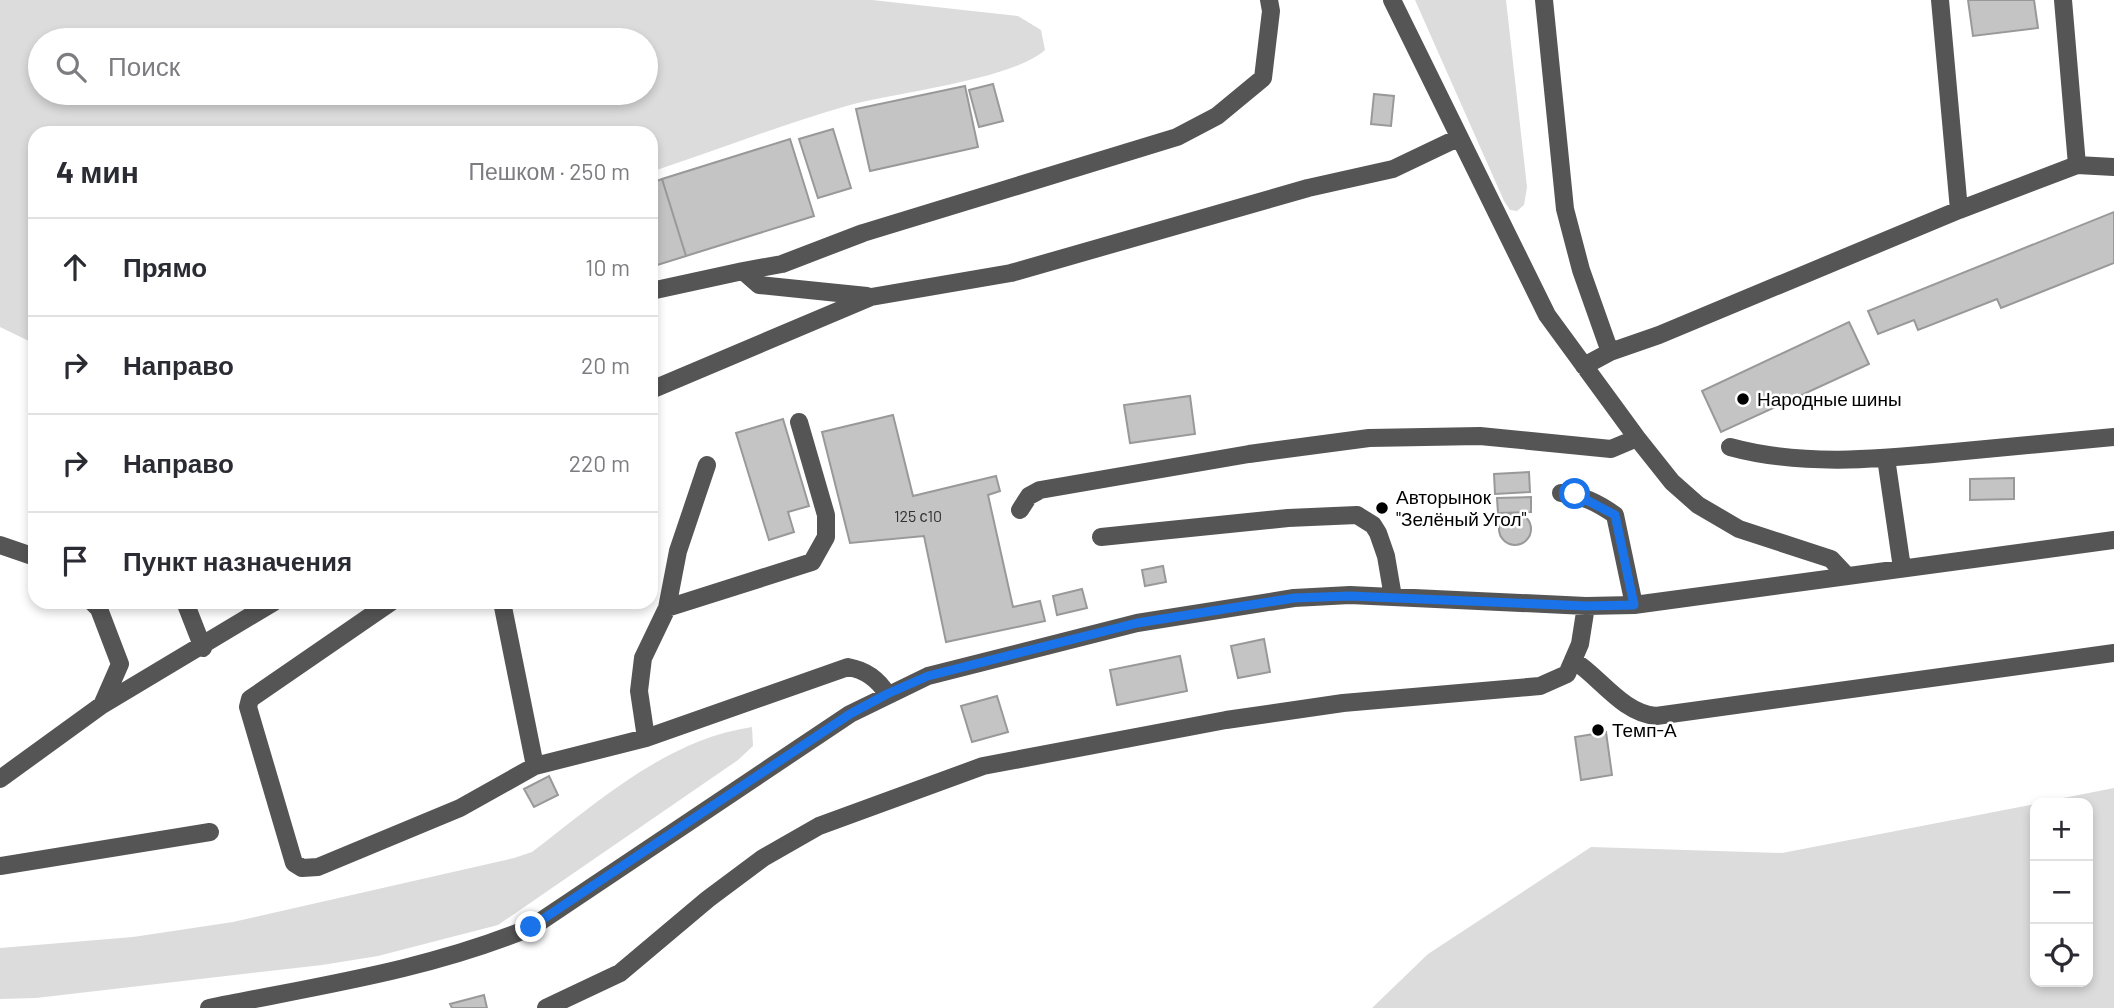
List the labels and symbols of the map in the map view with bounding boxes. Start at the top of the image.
place label: Народные шины [1757,387,1902,410]
marker: Народные шины [1735,391,1751,407]
route start [1559,478,1590,509]
place label: Авторынок "Зелёный Угол" [1396,485,1527,530]
marker: Авторынок "Зелёный Угол" [1374,500,1390,516]
house number: 125 с10 [894,506,942,525]
place label: Темп-А [1612,718,1677,741]
marker: Темп-А [1590,722,1606,738]
route end [515,911,546,942]

